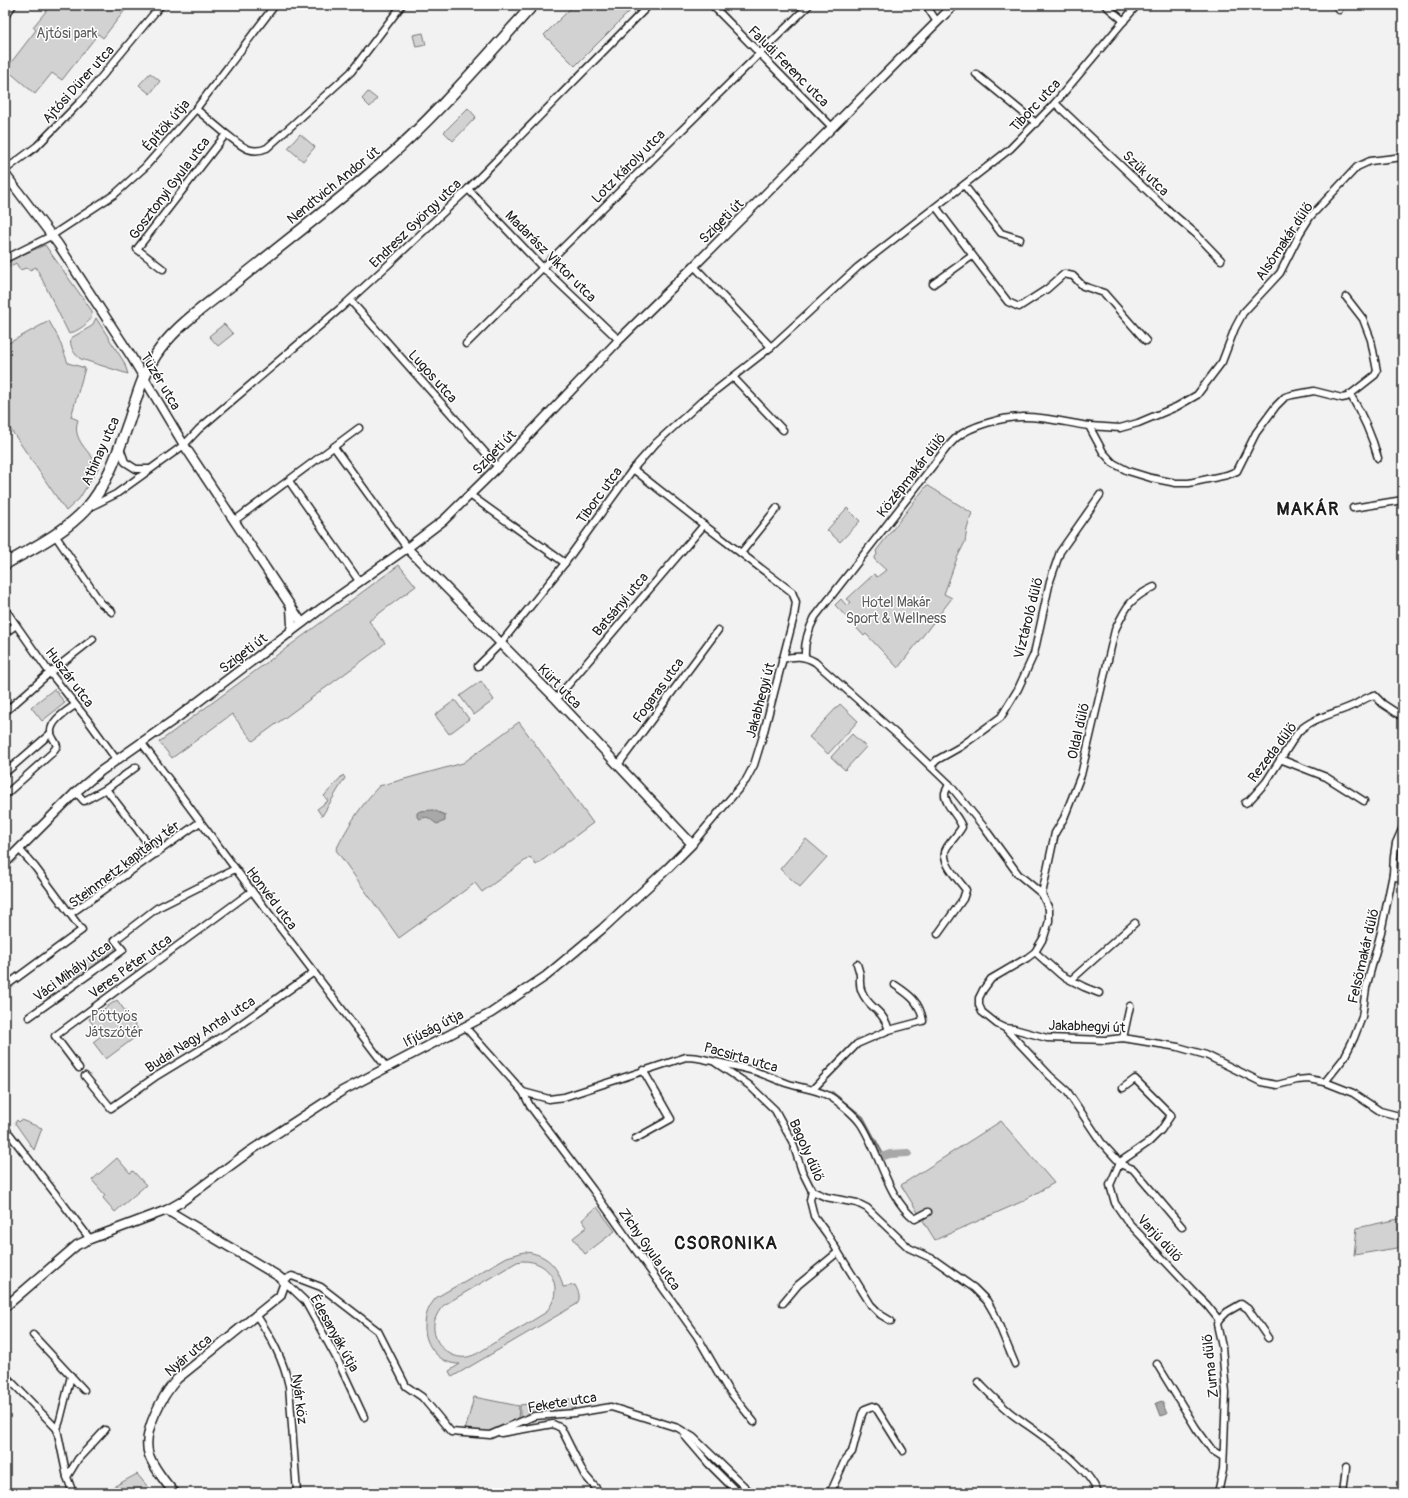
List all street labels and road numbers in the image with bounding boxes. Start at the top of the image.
street label: Faludi Ferenc utca [745,22,833,110]
street label: Ajtósi Dürer utca [39,42,118,127]
street label: Tiborc utca [1007,75,1064,135]
street label: Építők útja [138,95,194,155]
street label: Lotz Károly utca [588,126,669,207]
street label: Gosztonyi Gyula utca [125,134,214,243]
street label: Nendtvich Andor út [284,143,383,228]
street label: Szűk utca [1119,147,1172,200]
street label: Endresz György utca [366,175,465,271]
street label: Szigeti út [696,195,747,247]
street label: Alsómakár dűlő [1252,199,1317,284]
street label: Madarász Viktor utca [501,207,600,306]
street label: Lugos utca [405,346,461,406]
street label: Tüzér utca [137,349,184,413]
street label: Athinay utca [78,414,123,488]
street label: Szigeti út [469,426,520,478]
street label: Középmakár dűlő [873,430,950,521]
street label: Tiborc utca [573,464,626,527]
street label: Batsányi utca [589,569,652,640]
street label: Víztároló dűlő [1010,575,1047,661]
street label: Szigeti út [216,630,271,677]
street label: Huszár utca [42,644,98,711]
street label: Fogaras utca [629,655,688,726]
street label: Kürt utca [534,660,585,712]
street label: Jakabhegyi út [742,660,779,740]
street label: Oldal dűlő [1064,701,1093,761]
street label: Rezeda dűlő [1244,719,1301,786]
street label: Steinmetz kapitány tér [65,817,183,912]
street label: Honvéd utca [243,864,301,933]
street label: Felsőmakár dűlő [1344,907,1383,1005]
street label: Veres Péter utca [86,931,175,1002]
street label: Váci Mihály utca [30,938,114,1005]
street label: Budai Nagy Antal utca [142,993,258,1076]
street label: Ifjúság útja [400,1006,466,1051]
street label: Jakabhegyi út [1048,1017,1126,1036]
street label: Pacsirta utca [702,1039,780,1076]
street label: Bagoly dűlő [785,1116,828,1184]
street label: Zichy Gyula utca [615,1205,684,1294]
street label: Varjú dűlő [1133,1211,1186,1266]
street label: Édesanyák útja [306,1291,364,1375]
street label: Nyár utca [161,1331,215,1380]
street label: Zurna dűlő [1199,1333,1222,1399]
street label: Nyár köz [288,1373,311,1425]
street label: Fekete utca [526,1389,598,1416]

